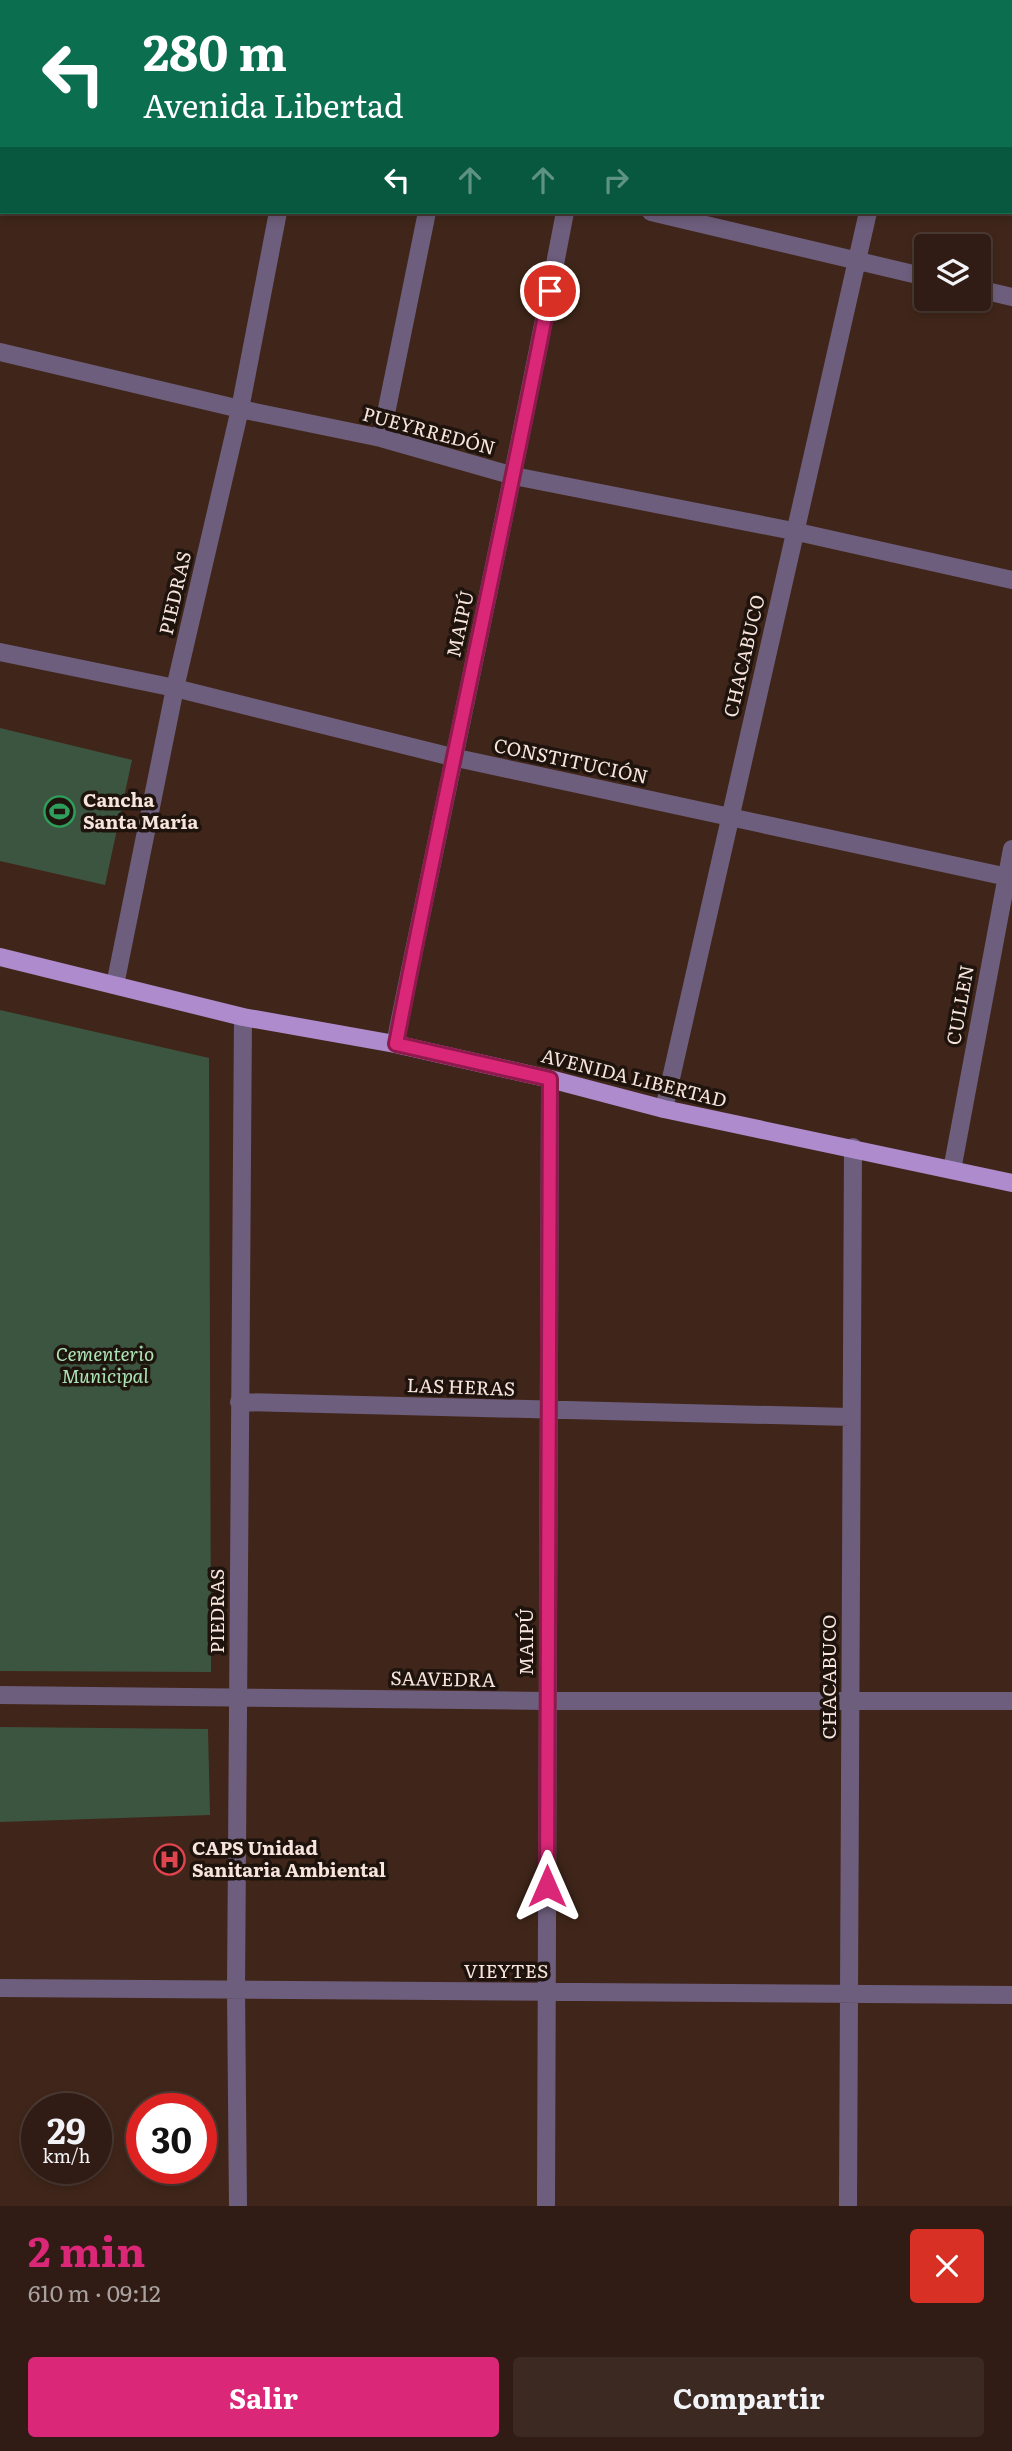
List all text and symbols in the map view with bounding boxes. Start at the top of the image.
text: 280 m [143,13,287,86]
icon: left [28,28,119,119]
text: Avenida Libertad [143,80,404,128]
icon: left [378,161,416,199]
icon: ahead [451,161,489,199]
icon: ahead [524,161,562,199]
icon: right [597,161,635,199]
map controls [914,234,991,311]
button: layers [914,234,991,311]
pin [520,261,580,321]
icon: arrive [531,272,569,310]
street label: PUEYRREDÓN [360,399,499,461]
street label: PIEDRAS [151,548,197,637]
street label: MAIPÚ [438,588,480,660]
street label: CHACABUCO [715,592,771,720]
street label: CONSTITUCIÓN [492,730,651,790]
place label: Cancha Santa María [83,785,199,835]
sports icon: Cancha Santa María [43,794,77,828]
street label: CULLEN [938,963,980,1047]
street label: AVENIDA LIBERTAD [538,1040,730,1114]
park label: Cementerio Municipal [56,1339,154,1389]
street label: LAS HERAS [406,1370,516,1402]
street label: PIEDRAS [202,1569,230,1653]
street label: MAIPÚ [511,1608,539,1676]
street label: CHACABUCO [814,1615,842,1739]
street label: SAAVEDRA [390,1663,496,1693]
place label: CAPS Unidad Sanitaria Ambiental [192,1833,386,1883]
hospital icon: CAPS Unidad Sanitaria Ambiental [152,1842,186,1876]
position arrow [510,1849,584,1923]
street label: VIEYTES [464,1956,548,1984]
speed limit sign: 30 [126,2093,217,2184]
text: 29 [47,2103,86,2155]
text: km/h [43,2142,90,2169]
text: 2 min [28,2218,145,2280]
button: close [910,2229,984,2303]
text: 610 m · 09:12 [28,2275,161,2309]
button: Salir [28,2357,499,2437]
button: Compartir [513,2357,984,2437]

